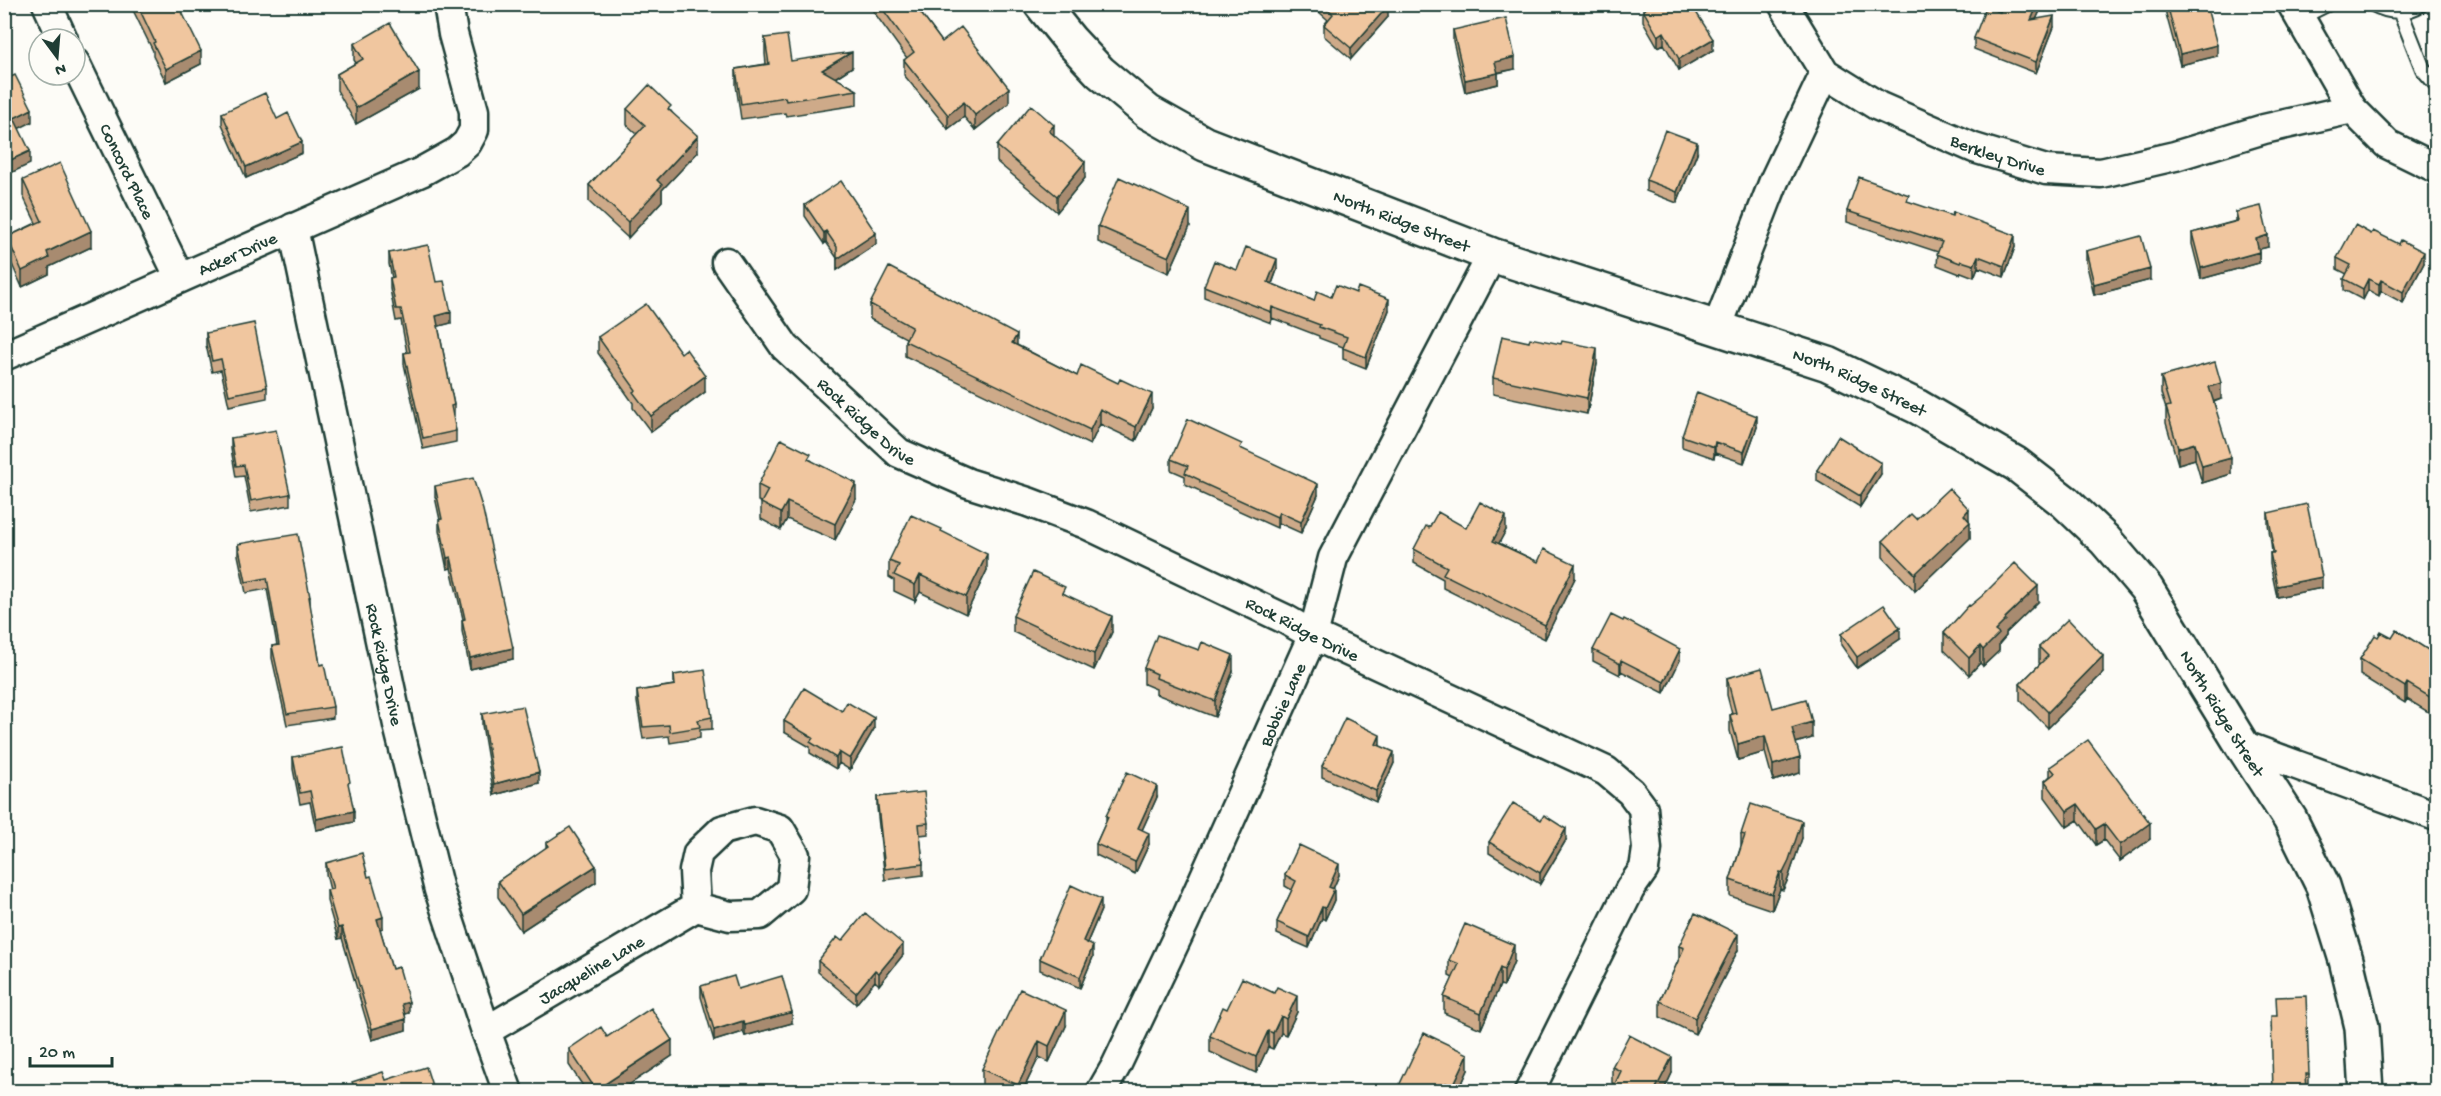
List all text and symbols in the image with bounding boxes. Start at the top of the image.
north arrow [27,27,87,87]
text: N [52,57,68,79]
street label: Concord Place [93,121,158,224]
street label: Berkley Drive [1946,131,2048,182]
street label: North Ridge Street [1330,187,1474,259]
street label: Acker Drive [196,229,282,282]
street label: North Ridge Street [1790,345,1931,423]
street label: Rock Ridge Drive [812,374,918,472]
street label: Rock Ridge Drive [1242,594,1362,668]
street label: Rock Ridge Drive [360,602,406,728]
street label: North Ridge Street [2174,647,2269,783]
street label: Bobbie Lane [1256,660,1312,751]
street label: Jacqueline Lane [536,932,649,1010]
scale bar [30,1030,112,1068]
text: 20 m [39,1043,75,1064]

